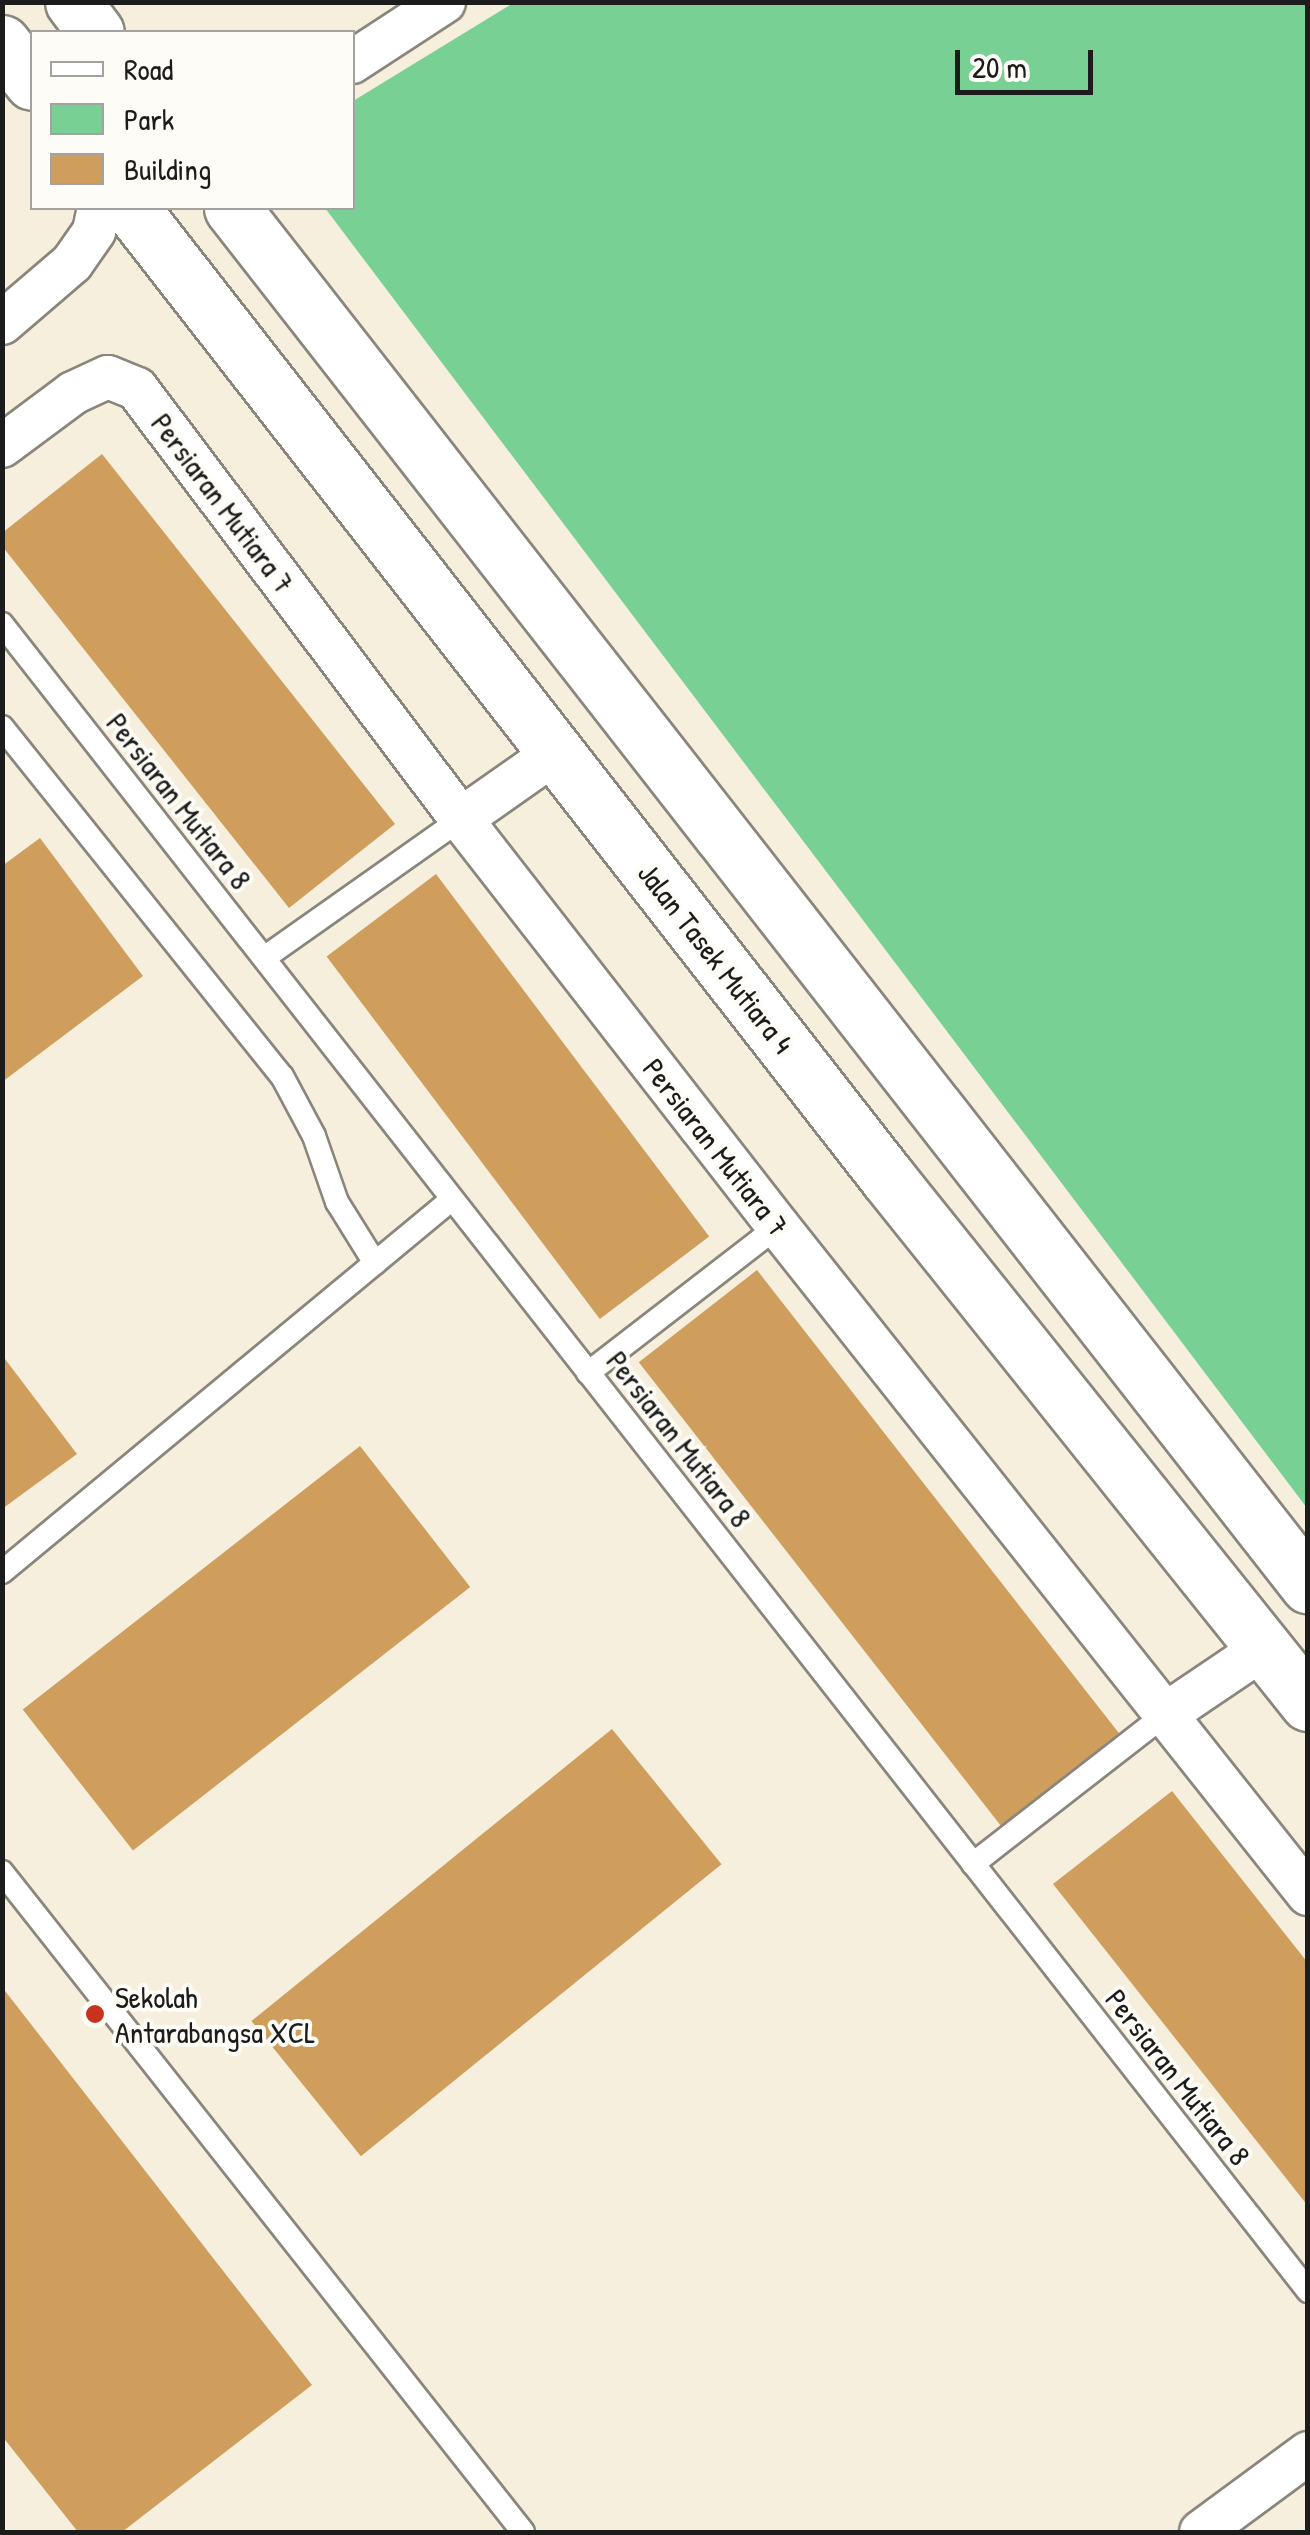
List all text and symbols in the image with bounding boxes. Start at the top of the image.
legend [30,30,355,210]
scale bar [960,30,1098,92]
text: 20 m [972,47,1027,87]
text: Road [124,49,173,89]
text: Park [124,99,174,139]
text: Building [124,149,211,189]
street label: Persiaran Mutiara 7 [144,406,302,600]
street label: Persiaran Mutiara 8 [99,706,259,896]
street label: Jalan Tasek Mutiara 4 [630,856,802,1060]
street label: Persiaran Mutiara 7 [635,1051,797,1243]
street label: Persiaran Mutiara 8 [599,1344,759,1534]
place label: Sekolah Antarabangsa XCL [115,1979,315,2050]
street label: Persiaran Mutiara 8 [1098,1982,1258,2172]
marker: Sekolah Antarabangsa XCL [84,2003,106,2025]

